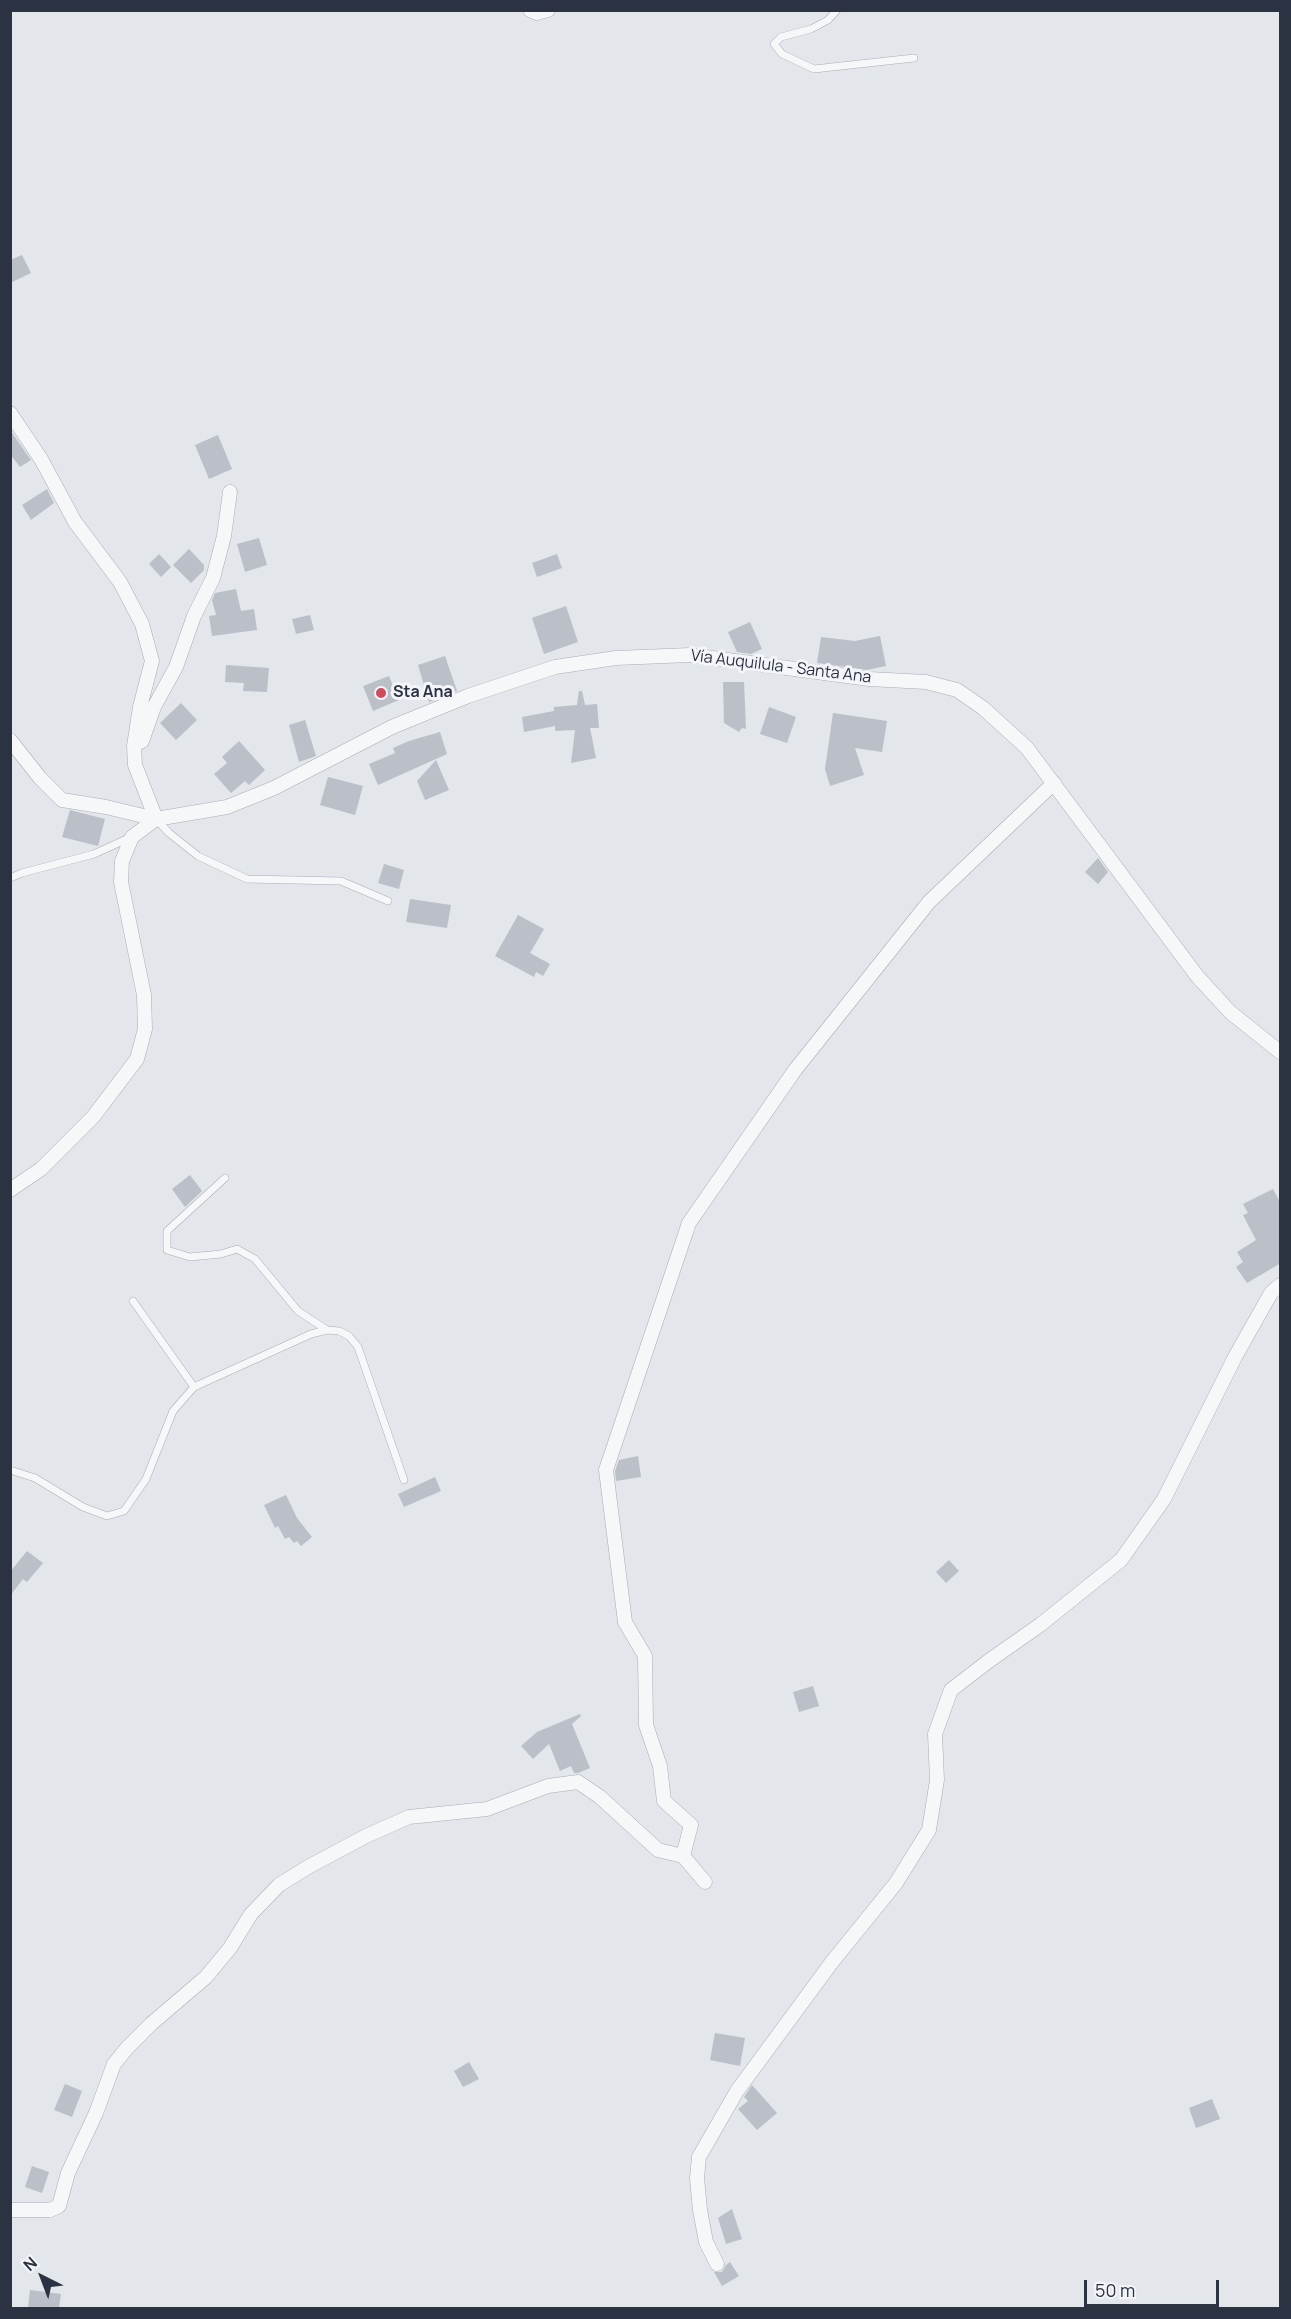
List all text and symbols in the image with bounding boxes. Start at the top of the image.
street label: Vía Auquilula - Santa Ana [690,646,872,688]
place label: Sta Ana [393,683,453,703]
marker: Sta Ana [374,686,388,700]
north arrow [12,2247,72,2307]
text: N [18,2252,42,2276]
scale bar [1087,2268,1222,2306]
text: 50 m [1095,2278,1135,2302]

